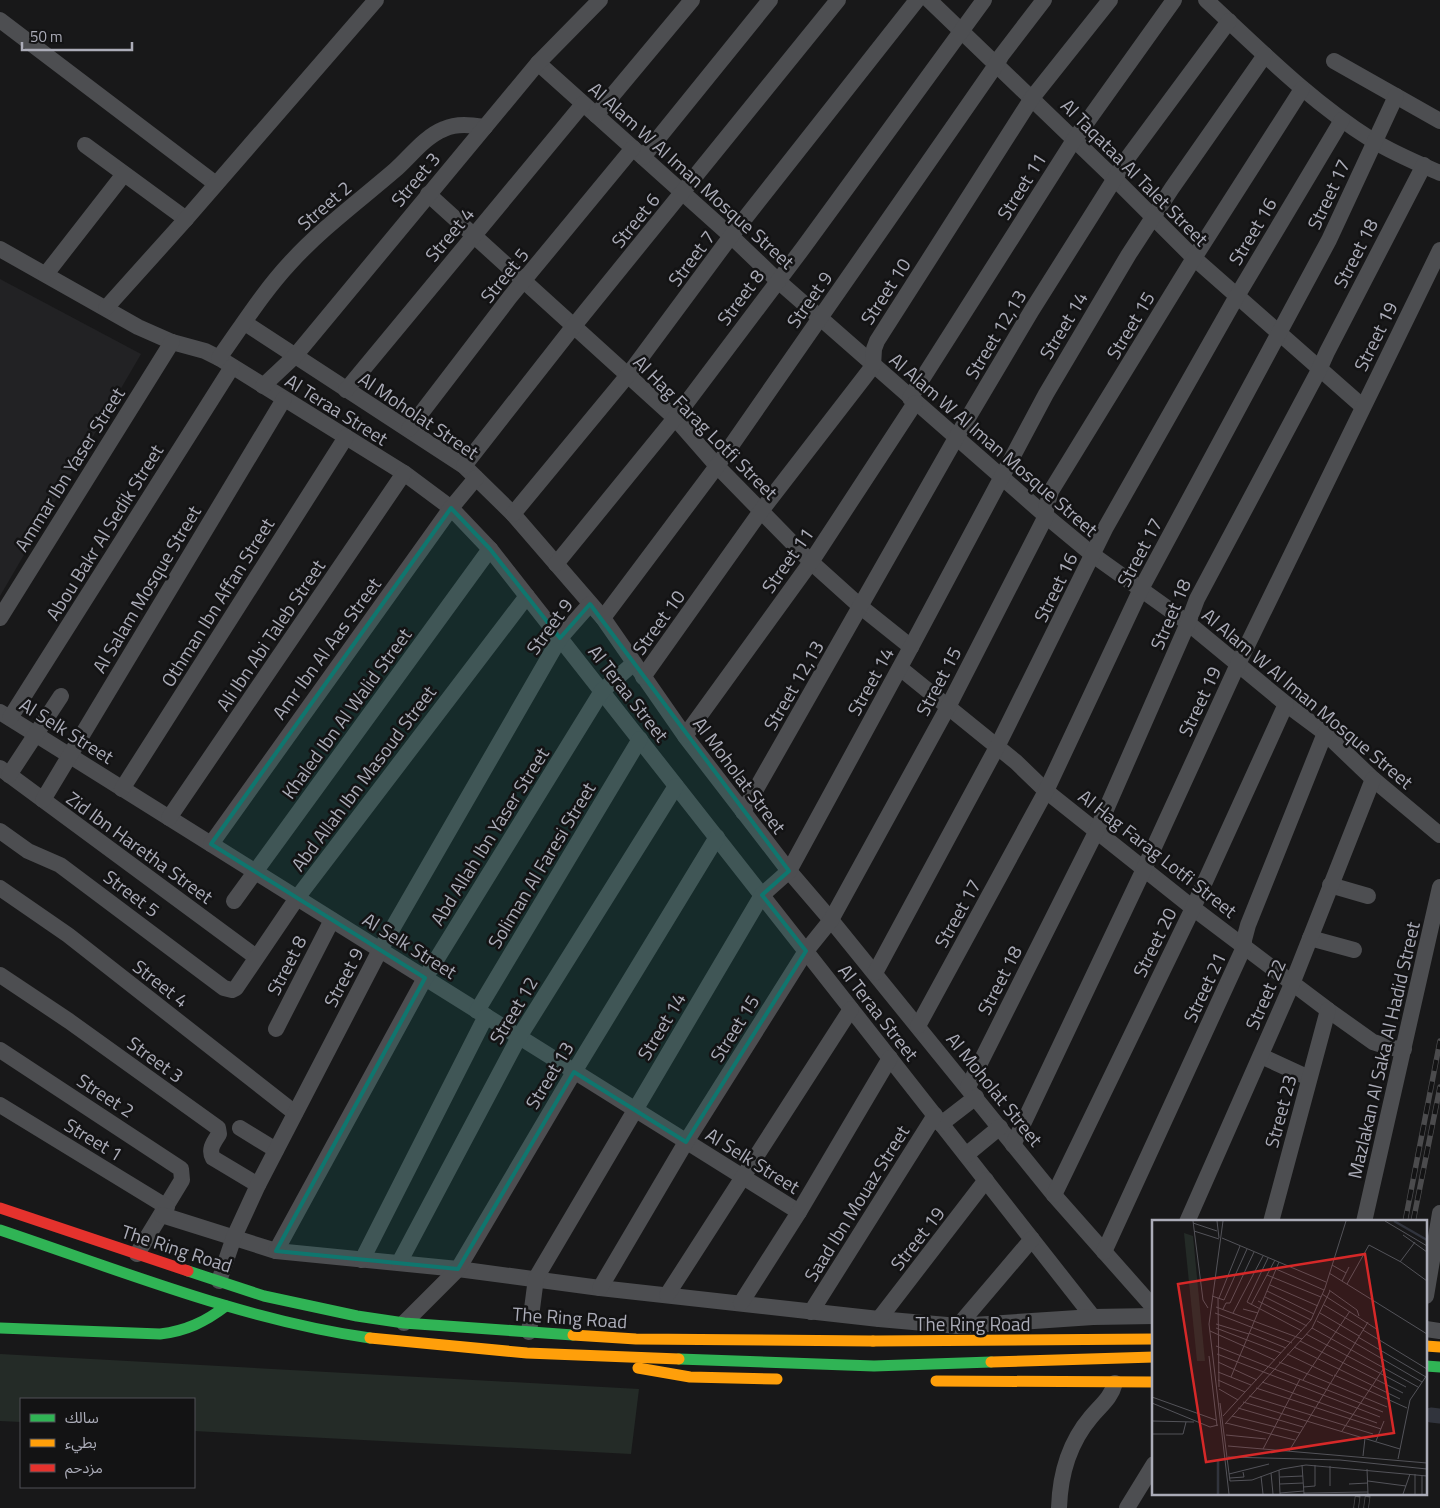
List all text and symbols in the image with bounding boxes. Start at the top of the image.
scale bar [22,20,132,52]
text: 50 m [30,25,63,48]
street label: Al Alam W Al Iman Mosque Street [583,75,802,276]
street label: Al Taqataa Al Talet Street [1055,92,1216,253]
street label: Street 3 [383,145,447,213]
street label: Street 11 [989,147,1053,225]
street label: Street 17 [1299,154,1357,234]
street label: Street 2 [290,173,358,237]
street label: Street 6 [604,186,666,254]
street label: Street 16 [1220,192,1284,270]
street label: Street 4 [417,200,481,268]
street label: Street 18 [1325,213,1385,293]
street label: Street 7 [660,224,722,292]
street label: Street 5 [473,241,535,309]
street label: Street 10 [853,252,917,330]
street label: Street 8 [709,263,771,331]
street label: Street 9 [779,265,839,333]
street label: Street 12,13 [957,284,1033,384]
street label: Street 14 [1031,286,1095,364]
street label: Street 15 [1098,286,1162,364]
street label: Street 19 [1346,296,1404,376]
street label: Al Alam W Al Iman Mosque Street [883,345,1105,543]
street label: Al Hag Farag Lotfi Street [627,348,785,506]
street label: Al Moholat Street [353,364,485,466]
street label: Al Teraa Street [280,366,394,452]
street label: Ammar Ibn Yaser Street [7,381,132,557]
street label: Abou Bakr Al Sedik Street [38,438,170,626]
street label: Al Salam Mosque Street [84,499,208,678]
street label: Othman Ibn Affan Street [153,511,281,692]
street label: Street 17 [1109,512,1169,592]
street label: Street 11 [754,521,820,599]
street label: Street 16 [1026,547,1084,627]
street label: Ali Ibn Abi Taleb Street [208,553,332,717]
street label: Amr Ibn Al Aas Street [264,571,388,725]
street label: Street 18 [1142,574,1198,654]
street label: Street 10 [624,583,692,661]
street label: Street 9 [519,592,579,660]
street label: Al Alam W Al Iman Mosque Street [1196,601,1420,795]
street label: Khaled Ibn Al Walid Street [274,621,418,805]
street label: Street 12,13 [755,634,831,736]
street label: Al Teraa Street [582,638,676,748]
street label: Street 14 [839,641,901,721]
street label: Street 15 [908,641,968,721]
street label: Street 19 [1170,661,1228,741]
street label: Abd Allah Ibn Masoud Street [283,679,443,877]
street label: Al Selk Street [14,689,120,771]
street label: Al Moholat Street [686,710,794,840]
street label: Abd Allah Ibn Yaser Street [422,741,556,931]
street label: Soliman Al Faresi Street [480,776,602,954]
street label: Al Hag Farag Lotfi Street [1072,782,1244,924]
street label: Zid Ibn Haretha Street [61,784,220,910]
street label: Street 5 [98,862,166,924]
street label: Street 17 [926,873,988,953]
street label: Street 20 [1125,902,1183,982]
street label: Al Selk Street [357,904,463,986]
street label: Mazlakan Al Saka Al Hadid Street [1339,918,1427,1181]
street label: Street 8 [259,930,314,1000]
street label: Street 18 [969,940,1029,1020]
street label: Street 9 [316,942,370,1012]
street label: Street 21 [1175,947,1233,1027]
street label: Street 4 [127,952,195,1014]
street label: Street 22 [1237,954,1293,1034]
street label: Al Teraa Street [832,957,926,1067]
street label: Street 12 [481,971,545,1049]
street label: Street 14 [629,987,693,1065]
street label: Street 15 [702,989,766,1067]
street label: Al Moholat Street [940,1026,1050,1153]
street label: Street 3 [122,1029,190,1089]
street label: Street 13 [517,1036,581,1114]
street label: Street 2 [71,1065,141,1125]
street label: Street 23 [1256,1071,1304,1151]
street label: Street 1 [59,1110,129,1168]
street label: Al Selk Street [700,1119,806,1201]
street label: Saad Ibn Mouaz Street [796,1119,916,1287]
street label: Street 19 [883,1200,951,1276]
street label: The Ring Road [118,1216,236,1280]
inset map [1152,1220,1428,1496]
street label: The Ring Road [512,1299,628,1335]
street label: The Ring Road [915,1309,1031,1338]
legend [20,1398,195,1488]
text: سالك [65,1406,99,1429]
text: بطيء [65,1431,97,1454]
text: مزدحم [65,1456,103,1479]

